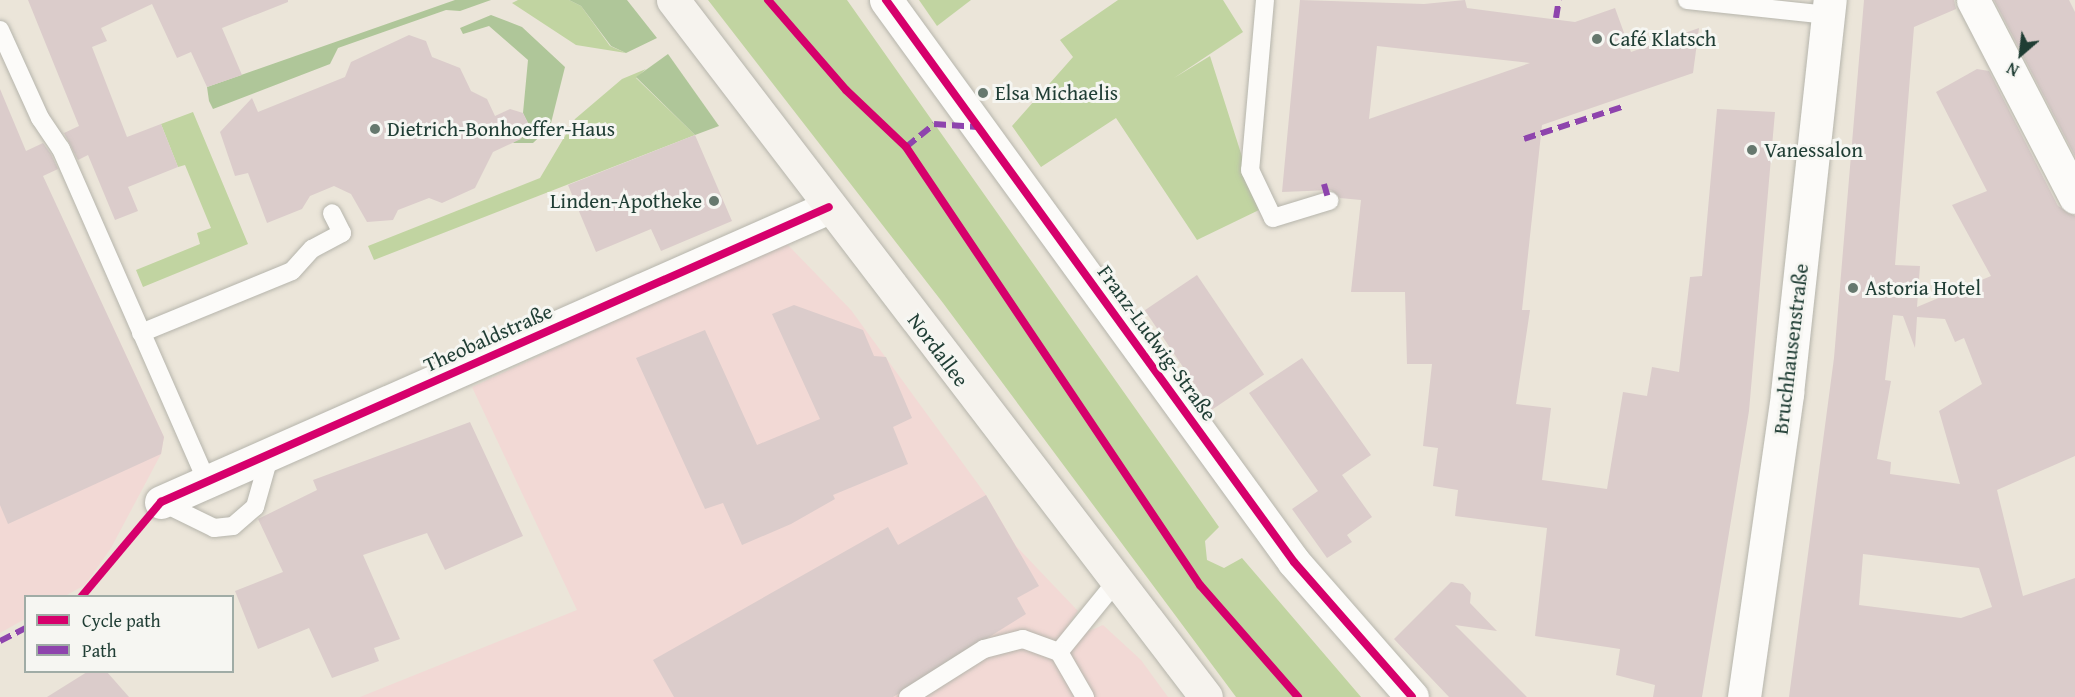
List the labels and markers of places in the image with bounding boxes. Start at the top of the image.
place label: Café Klatsch [1609,26,1716,52]
marker: Café Klatsch [1590,32,1604,46]
place label: Elsa Michaelis [995,80,1118,106]
marker: Elsa Michaelis [976,86,990,100]
place label: Dietrich-Bonhoeffer-Haus [387,116,615,142]
marker: Dietrich-Bonhoeffer-Haus [368,122,382,136]
place label: Vanessalon [1764,137,1863,163]
marker: Vanessalon [1745,143,1759,157]
place label: Linden-Apotheke [550,188,702,214]
marker: Linden-Apotheke [707,194,721,208]
place label: Astoria Hotel [1865,275,1981,301]
marker: Astoria Hotel [1846,281,1860,295]

